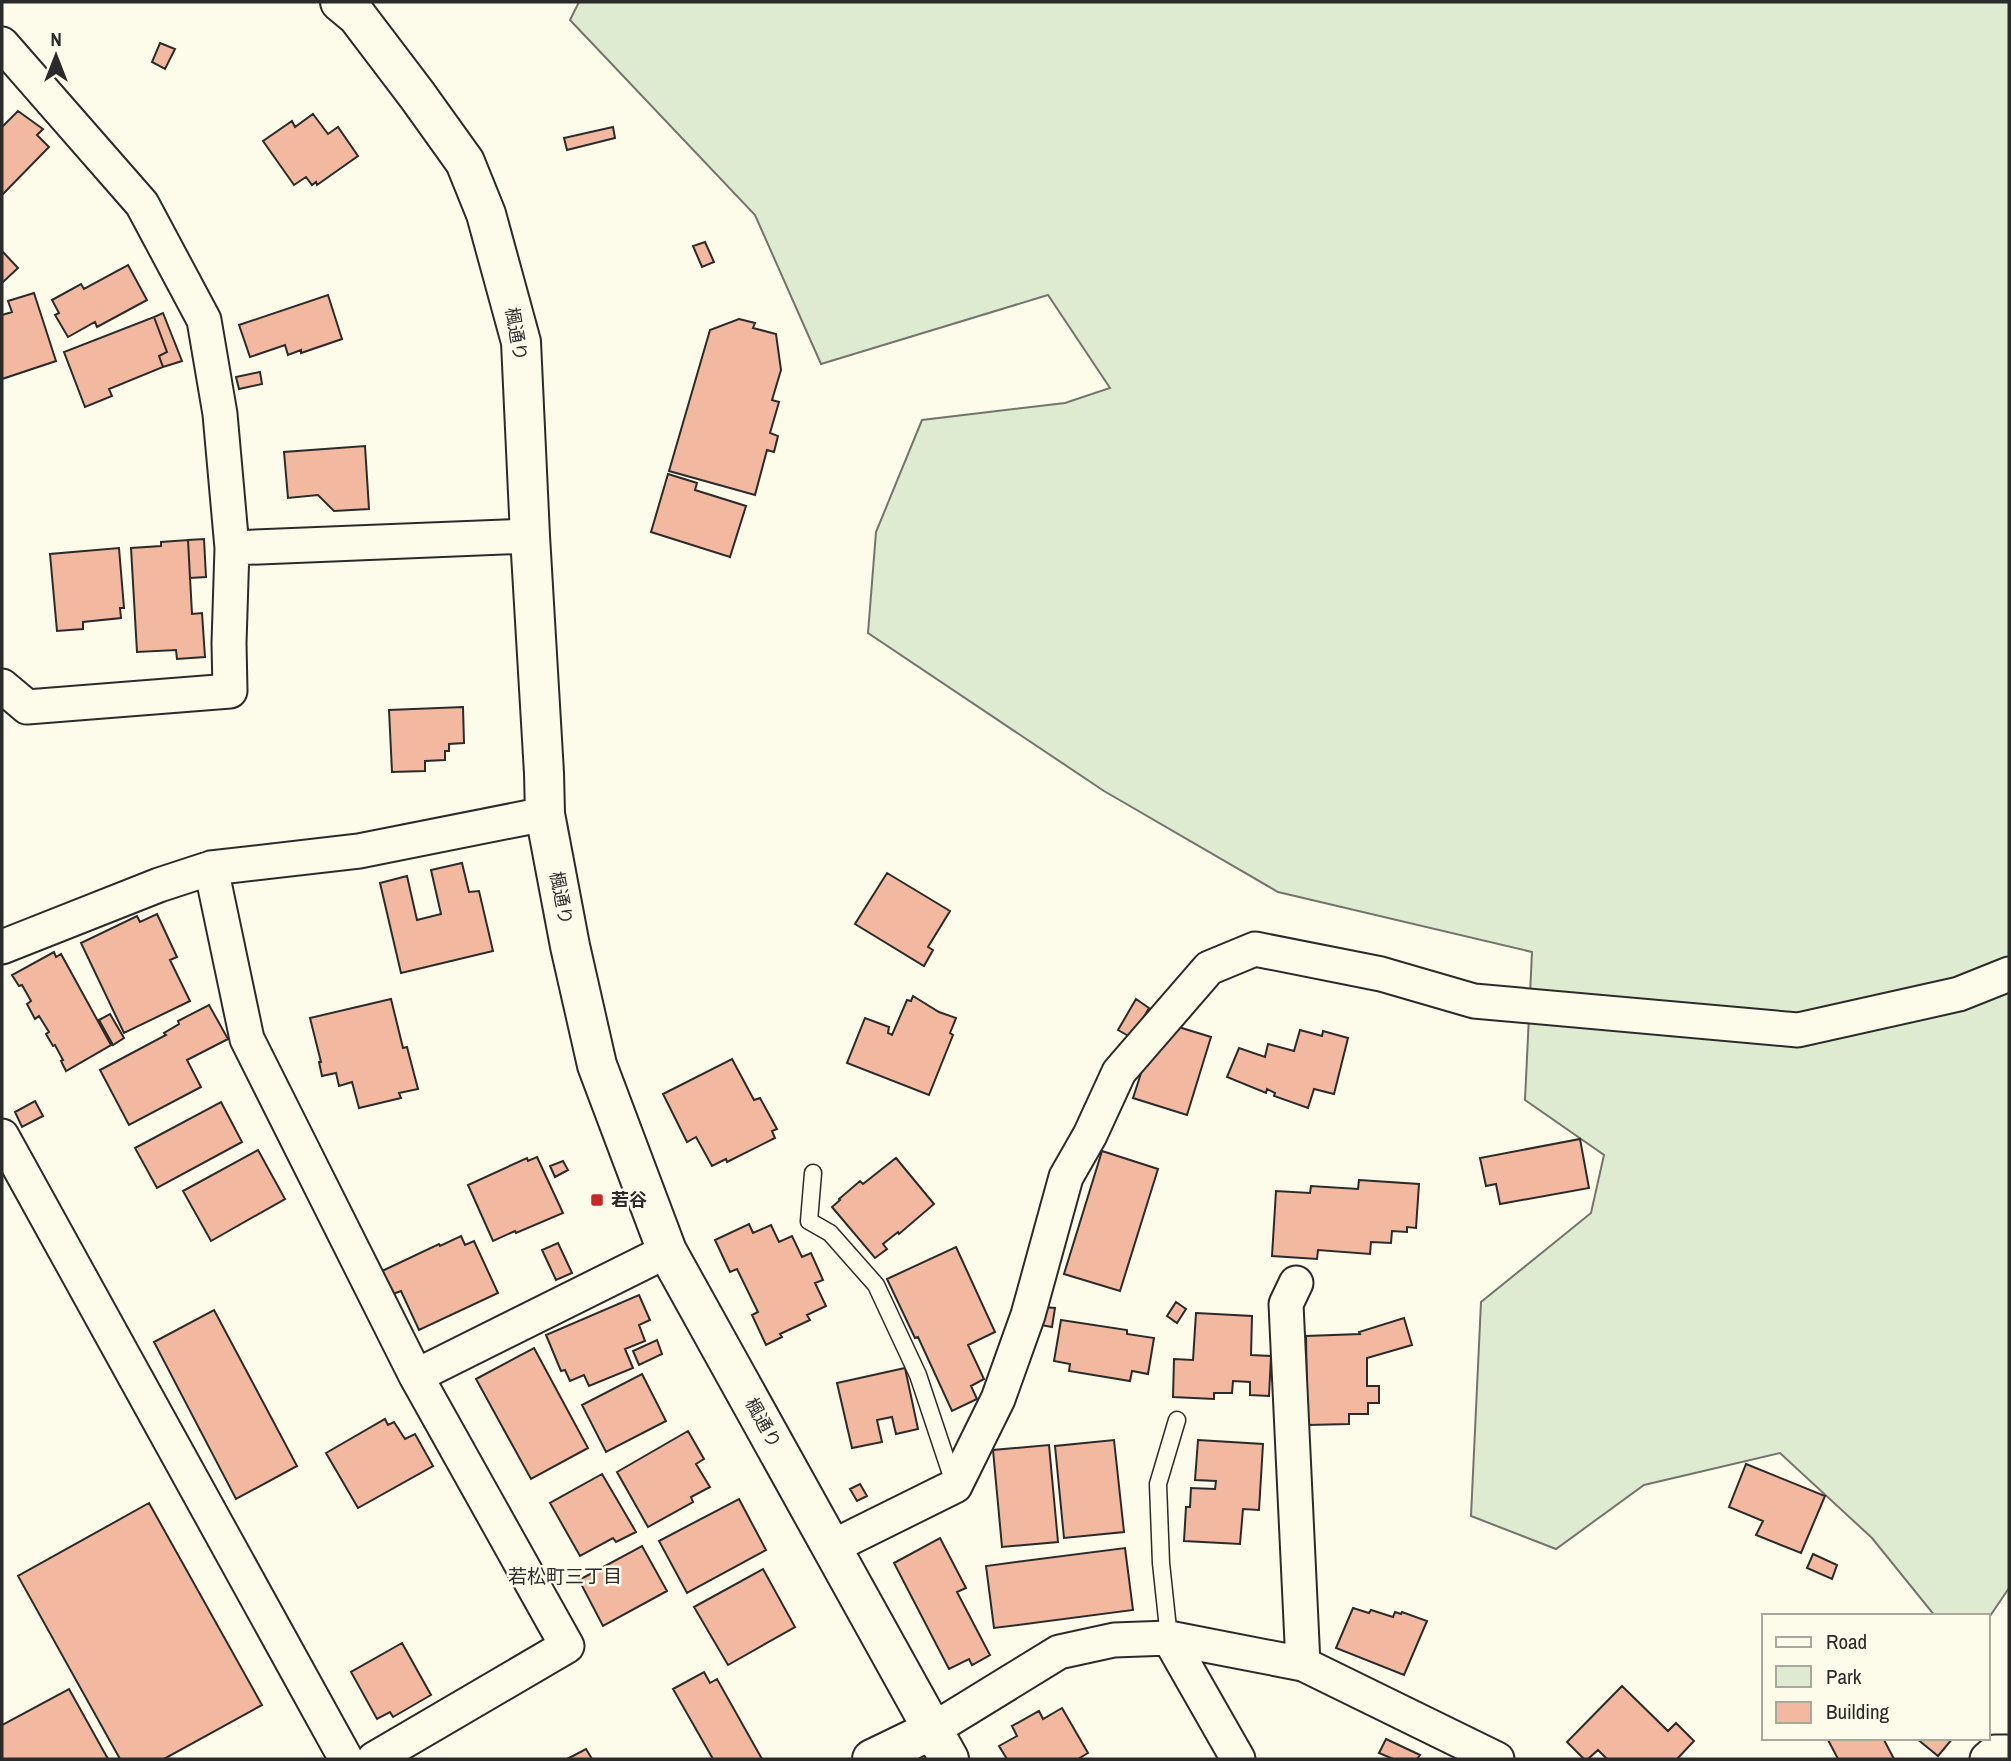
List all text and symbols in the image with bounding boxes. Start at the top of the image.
north arrow [21,21,91,91]
text: N [50,26,62,52]
street label: 楓通り [499,305,533,363]
street label: 楓通り [544,869,579,927]
place label: 若谷 [611,1187,647,1212]
marker: 若谷 [589,1192,605,1208]
street label: 楓通り [739,1393,787,1452]
district label: 若松町三丁目 [508,1563,622,1589]
legend [1762,1614,1990,1740]
text: Road [1826,1627,1867,1656]
text: Park [1826,1662,1862,1691]
text: Building [1826,1697,1890,1726]

